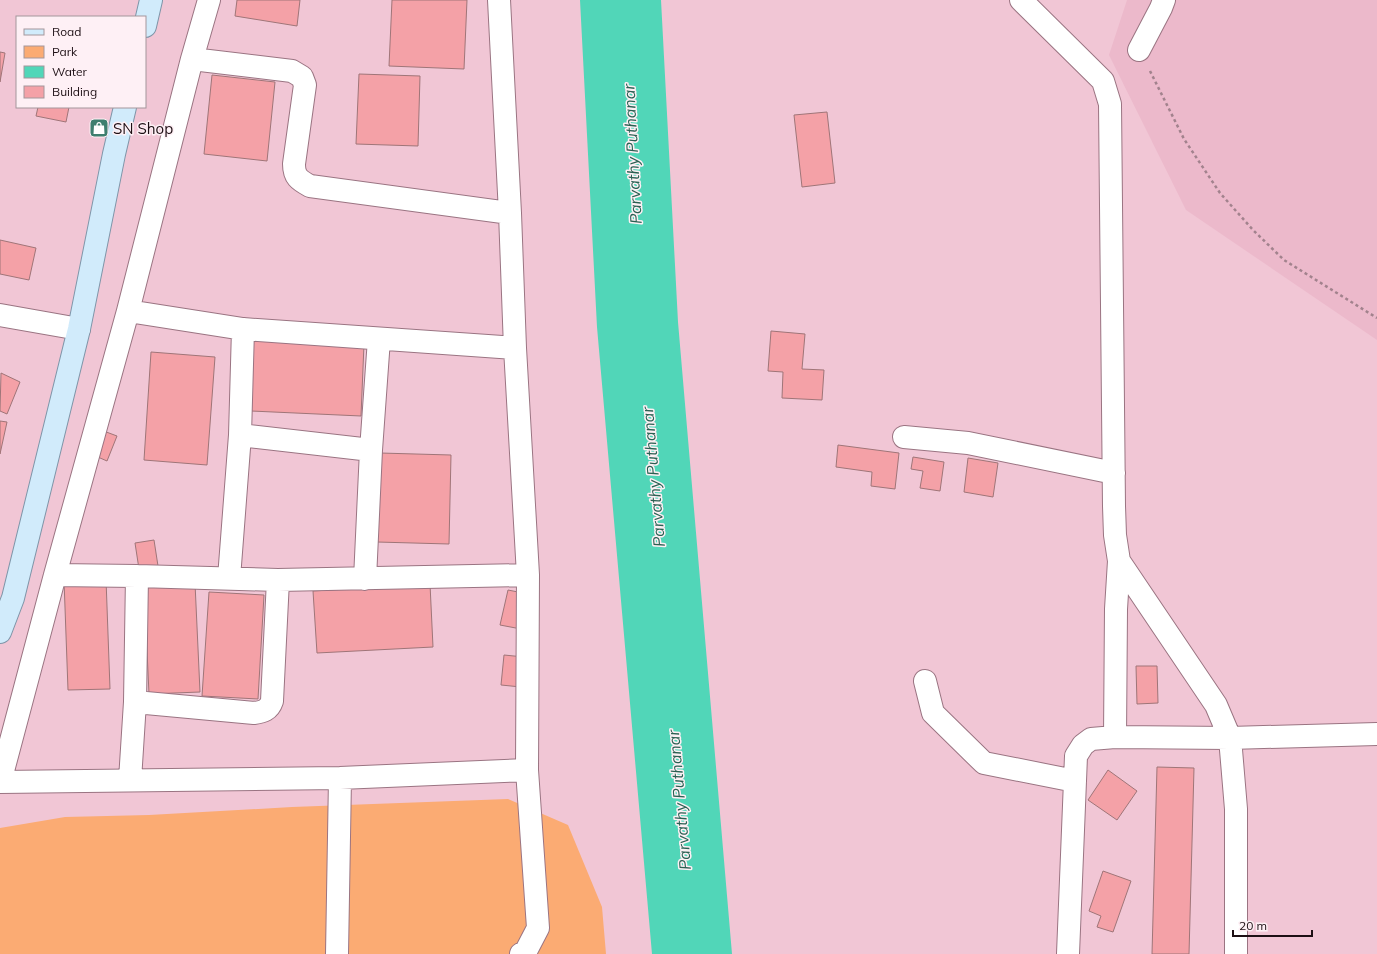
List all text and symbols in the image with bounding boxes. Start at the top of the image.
legend [16,16,146,108]
text: Road [52,24,81,39]
text: Park [52,44,78,59]
text: Water [52,64,88,79]
water label: Parvathy Puthanar [618,82,646,225]
text: Building [52,84,97,99]
shop icon: SN Shop [88,117,110,139]
place label: SN Shop [113,119,173,138]
water label: Parvathy Puthanar [637,405,669,548]
water label: Parvathy Puthanar [663,728,695,871]
scale bar [1233,912,1312,938]
text: 20 m [1239,918,1267,933]

